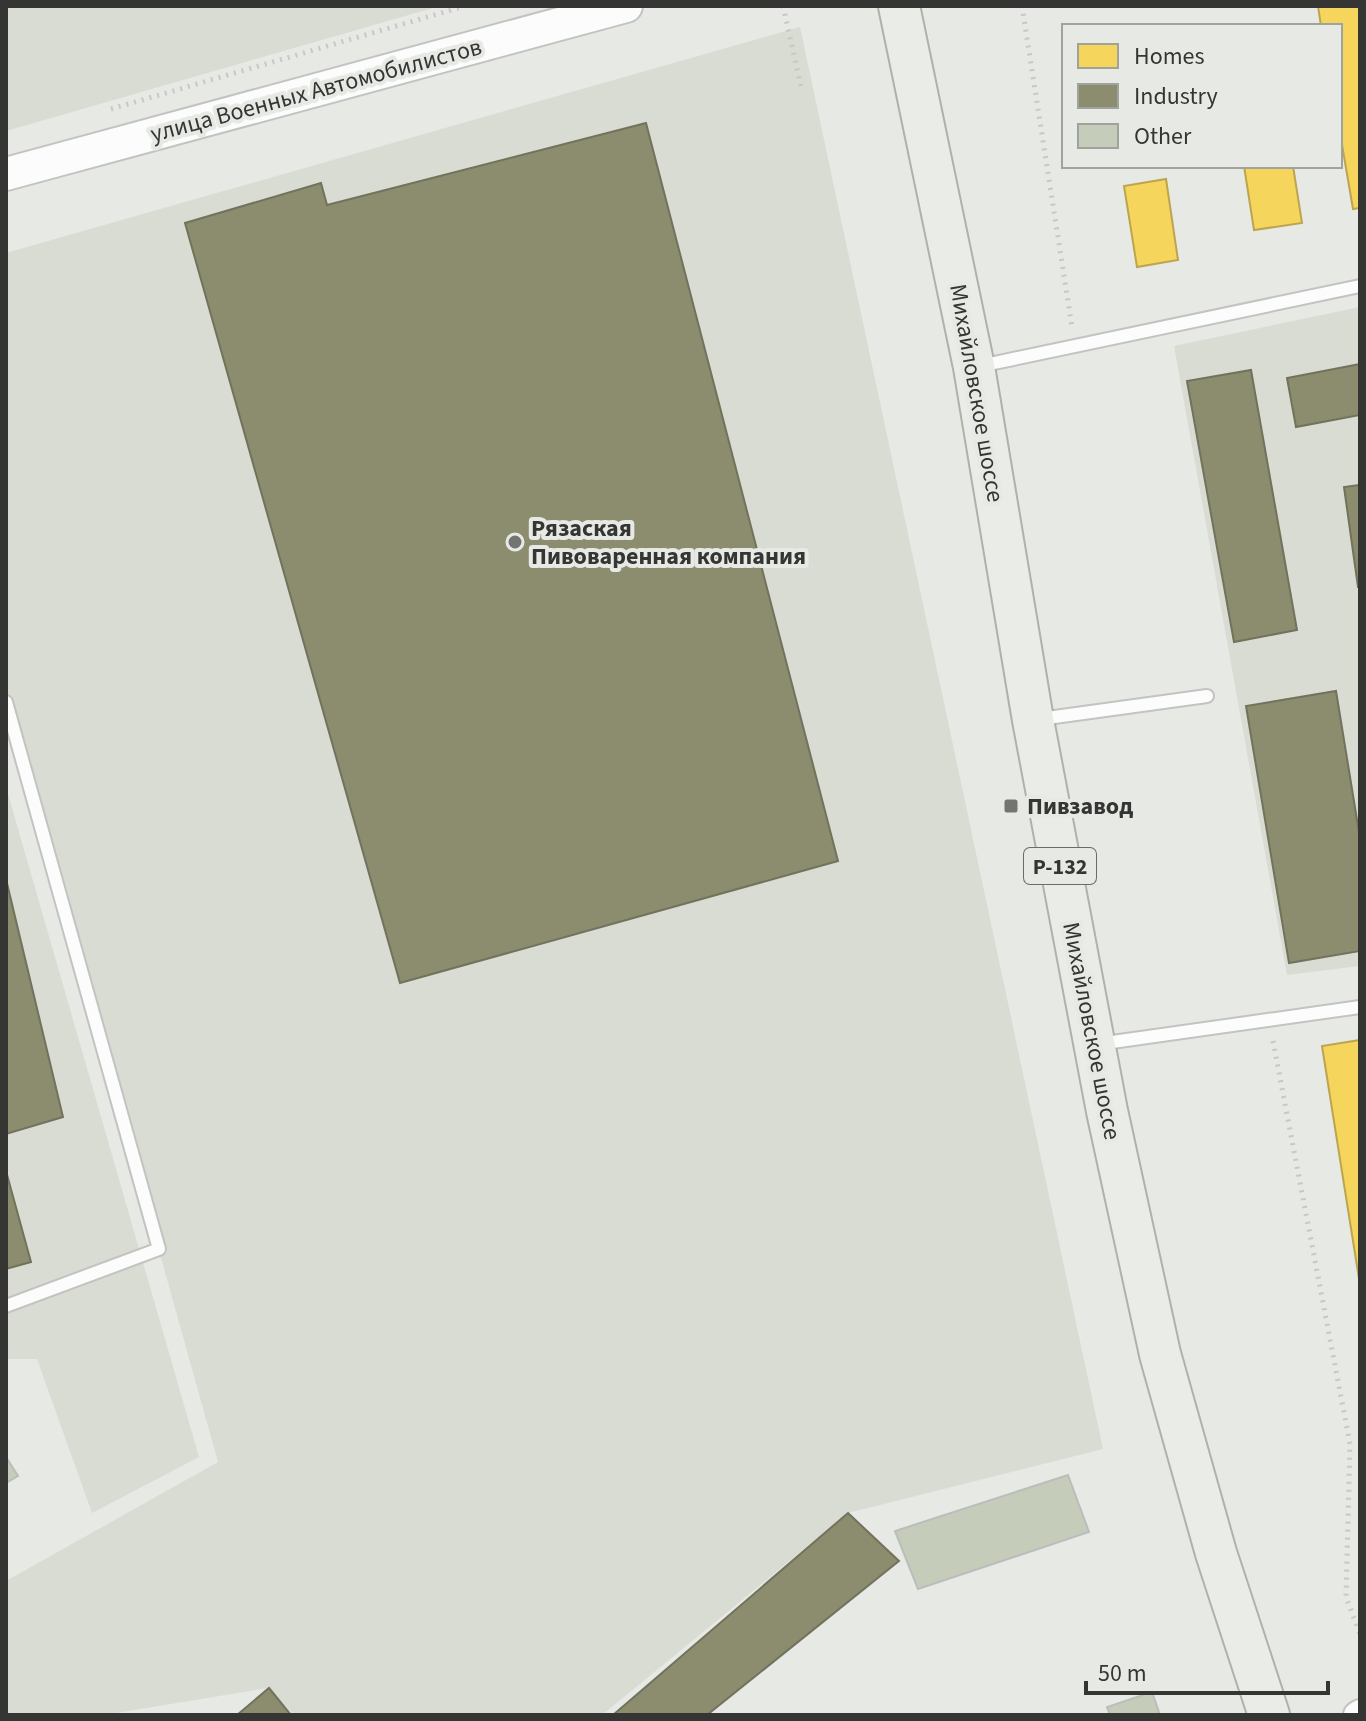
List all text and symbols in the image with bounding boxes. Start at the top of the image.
legend [1062,24,1342,168]
street label: улица Военных Автомобилистов [147,29,486,152]
text: Homes [1134,39,1205,74]
text: Industry [1134,79,1218,114]
text: Other [1134,119,1192,154]
street label: Михайловское шоссе [940,281,1013,505]
place label: Рязаская Пивоваренная компания [531,511,806,574]
marker: Рязаская Пивоваренная компания [506,533,524,551]
place label: Пивзавод [1027,789,1133,824]
marker: Пивзавод [1002,797,1020,815]
road number: Р-132 [1024,848,1096,884]
street label: Михайловское шоссе [1053,919,1130,1143]
scale bar [1086,1645,1328,1695]
text: 50 m [1098,1656,1147,1691]

